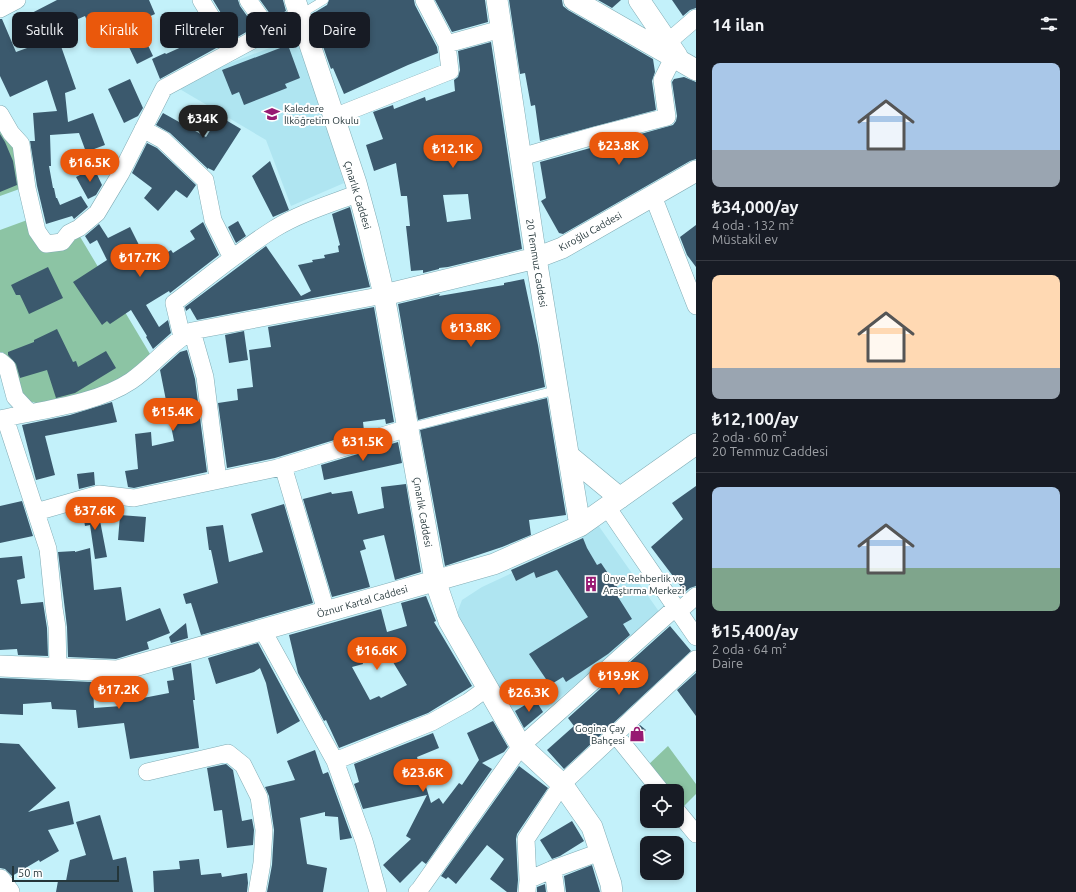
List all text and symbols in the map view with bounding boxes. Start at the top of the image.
chip: Satılık [12,12,78,48]
chip: Kiralık [86,12,152,48]
chip: Filtreler [160,12,238,48]
chip: Yeni [246,12,301,48]
chip: Daire [309,12,370,48]
icon: filters [1038,13,1060,35]
text: 14 ilan [712,15,764,34]
icon: home [850,89,922,161]
place label: Kaledere İlköğretim Okulu [284,103,359,126]
pin: ₺34K [179,105,227,139]
school or university icon: Kaledere İlköğretim Okulu [263,105,281,123]
text: ₺34K [188,111,218,125]
pin: ₺23.8K [586,132,652,166]
pin: ₺12.1K [420,135,486,169]
text: ₺23.8K [598,138,640,152]
text: ₺12.1K [432,141,474,155]
pin: ₺16.5K [57,149,123,183]
text: ₺16.5K [69,155,111,169]
street label: Çınarlık Caddesi [342,160,373,231]
text: ₺34,000/ay [712,197,799,216]
street label: Kıroğlu Caddesi [557,210,624,253]
street label: 20 Temmuz Caddesi [524,218,549,308]
text: 4 oda · 132 m² [712,218,794,232]
text: Müstakil ev [712,232,778,246]
pin: ₺17.7K [107,244,173,278]
text: ₺17.7K [119,250,161,264]
icon: home [850,301,922,373]
pin: ₺13.8K [438,314,504,348]
text: ₺13.8K [450,320,492,334]
pin: ₺15.4K [140,398,206,432]
text: ₺15.4K [152,404,194,418]
text: ₺12,100/ay [712,409,799,428]
pin: ₺31.5K [330,428,396,462]
text: 2 oda · 60 m² [712,430,787,444]
text: ₺31.5K [342,434,384,448]
text: 20 Temmuz Caddesi [712,444,828,458]
street label: Çınarlık Caddesi [411,476,434,548]
pin: ₺37.6K [62,497,128,531]
text: ₺37.6K [74,503,116,517]
icon: home [850,513,922,585]
place label: Ünye Rehberlik ve Araştırma Merkezi [603,573,684,596]
building icon: Ünye Rehberlik ve Araştırma Merkezi [582,575,600,593]
street label: Öznur Kartal Caddesi [315,583,409,620]
text: ₺15,400/ay [712,621,799,640]
pin: ₺16.6K [344,637,410,671]
text: 2 oda · 64 m² [712,642,787,656]
text: ₺16.6K [356,643,398,657]
text: Daire [712,656,743,670]
pin: ₺19.9K [586,662,652,696]
text: ₺19.9K [598,668,640,682]
pin: ₺17.2K [86,676,152,710]
pin: ₺26.3K [496,679,562,713]
text: ₺17.2K [98,682,140,696]
text: ₺26.3K [508,685,550,699]
place label: Gogina Çay Bahçesi [575,723,625,746]
shop icon: Gogina Çay Bahçesi [628,725,646,743]
pin: ₺23.6K [390,759,456,793]
text: ₺23.6K [402,765,444,779]
map controls [640,784,684,880]
button: locate [640,784,684,828]
button: layers [640,836,684,880]
scale bar [12,864,119,883]
text: 50 m [18,867,42,879]

